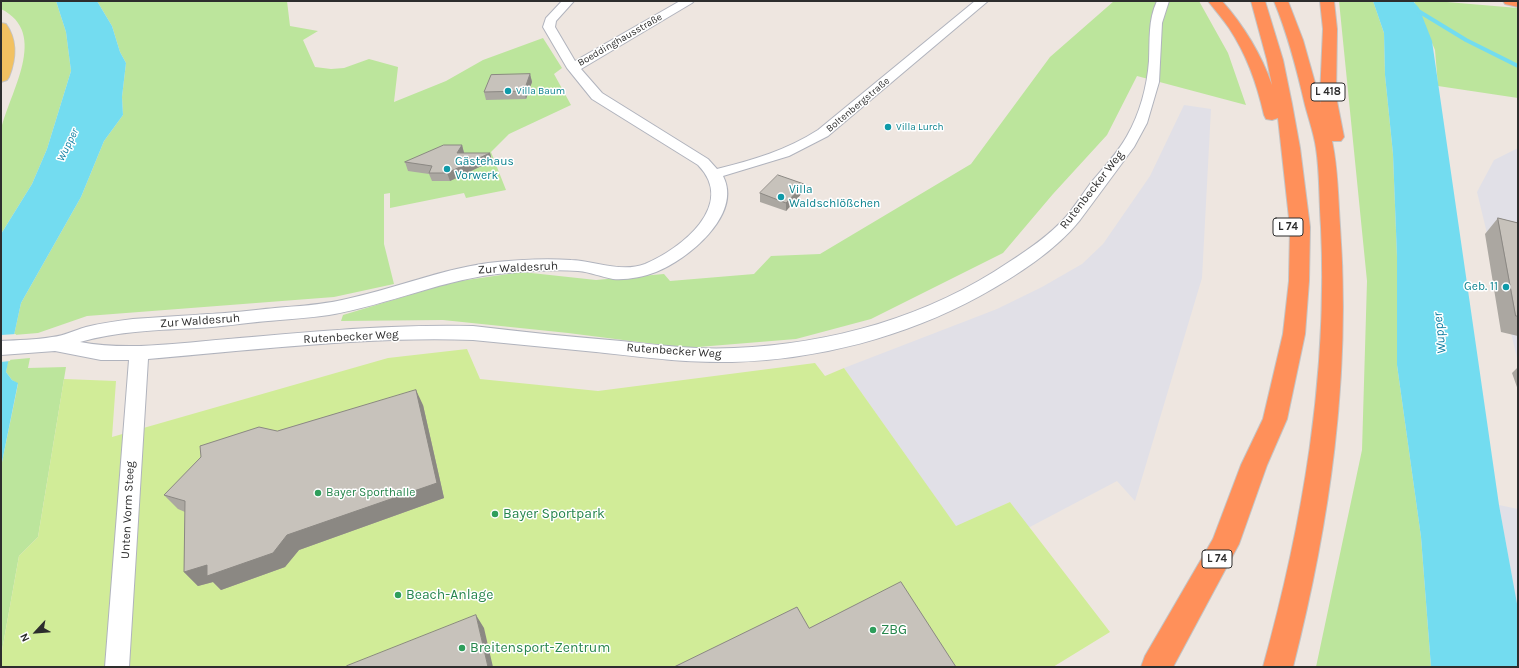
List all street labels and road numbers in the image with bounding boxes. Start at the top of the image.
street label: Boeddinghausstraße [576,11,664,69]
street label: Boltenbergstraße [824,75,892,135]
road number: L 418 [1311,83,1345,101]
street label: Rutenbecker Weg [1057,148,1127,232]
road number: L 74 [1273,218,1303,236]
street label: Zur Waldesruh [478,259,558,277]
street label: Zur Waldesruh [159,311,241,331]
street label: Rutenbecker Weg [303,327,399,347]
street label: Rutenbecker Weg [626,340,722,362]
street label: Unten Vorm Steeg [118,461,138,559]
road number: L 74 [1202,550,1232,568]

